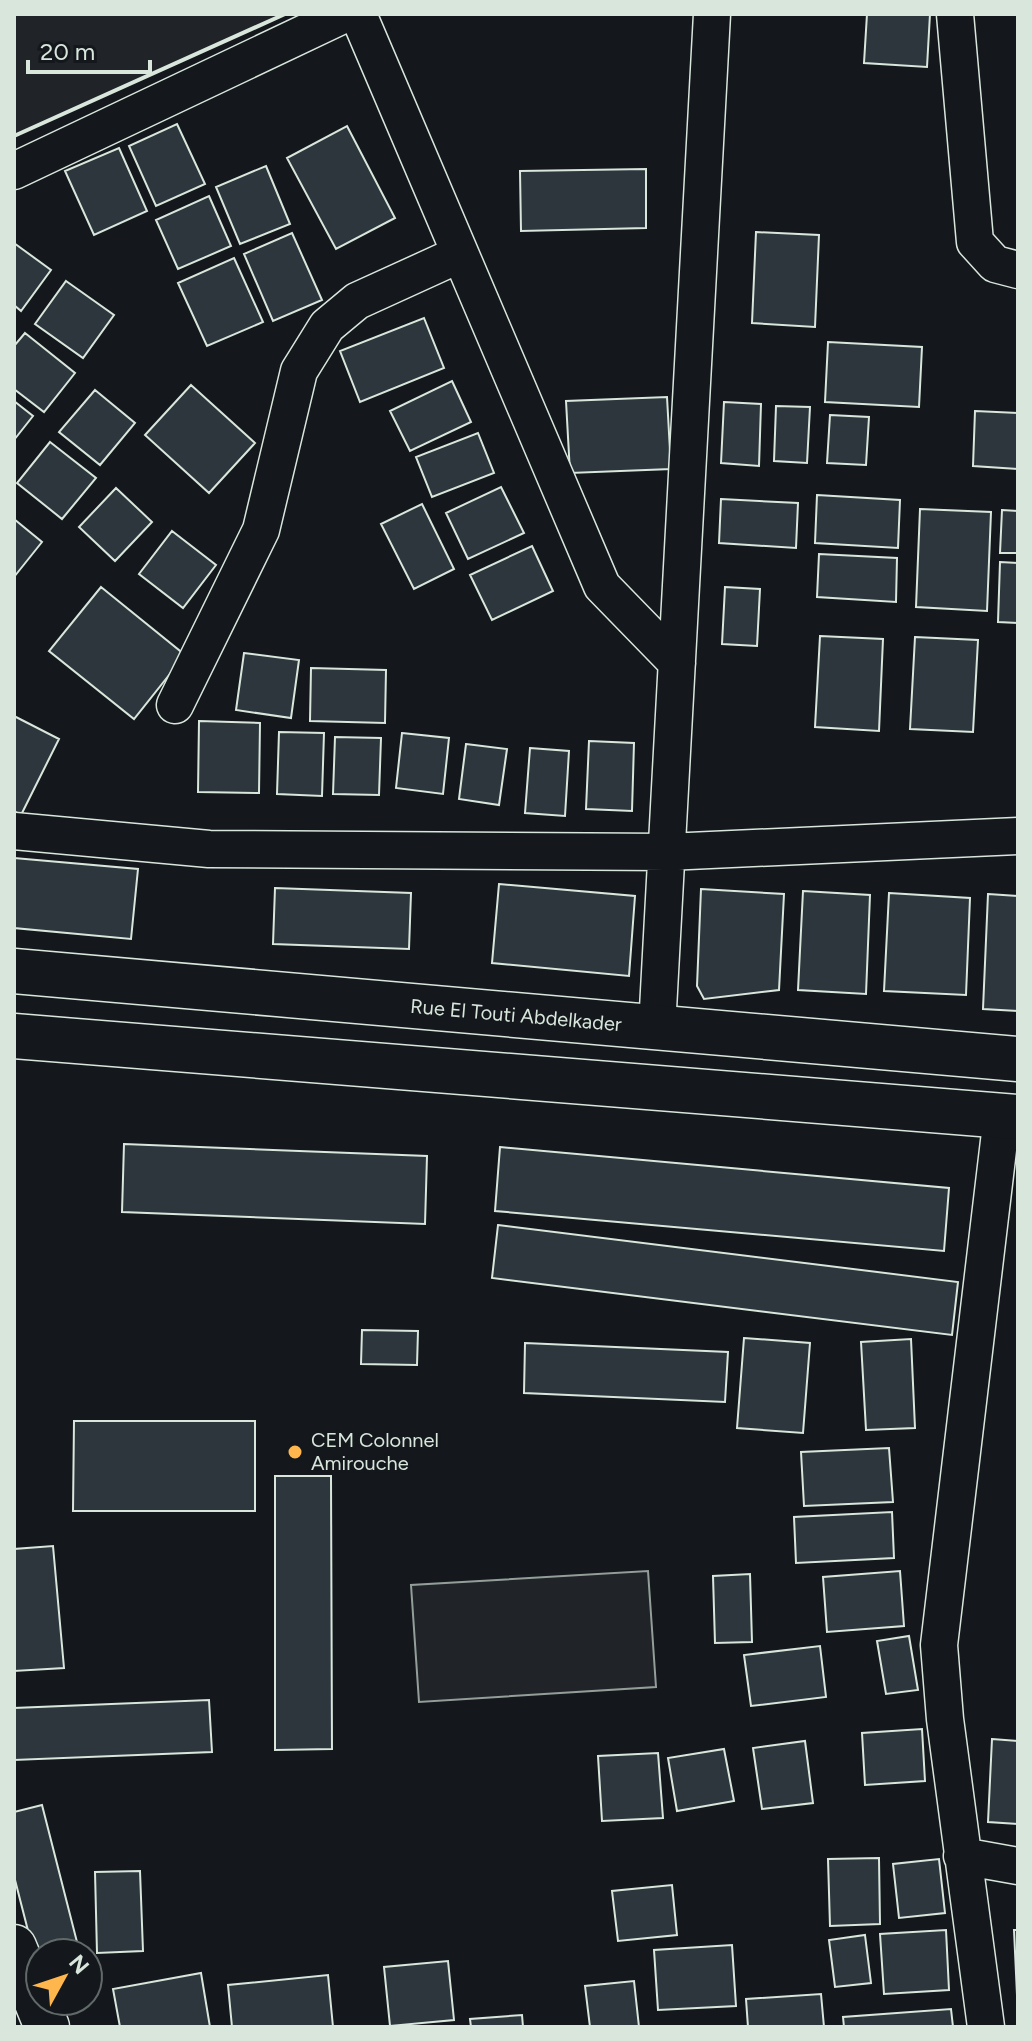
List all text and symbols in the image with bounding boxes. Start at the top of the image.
scale bar [28,24,150,74]
text: 20 m [40,37,95,66]
street label: Rue El Touti Abdelkader [409,994,623,1036]
place label: CEM Colonnel Amirouche [311,1428,439,1475]
marker: CEM Colonnel Amirouche [286,1443,304,1461]
north arrow [24,1937,104,2017]
text: N [63,1949,95,1980]

